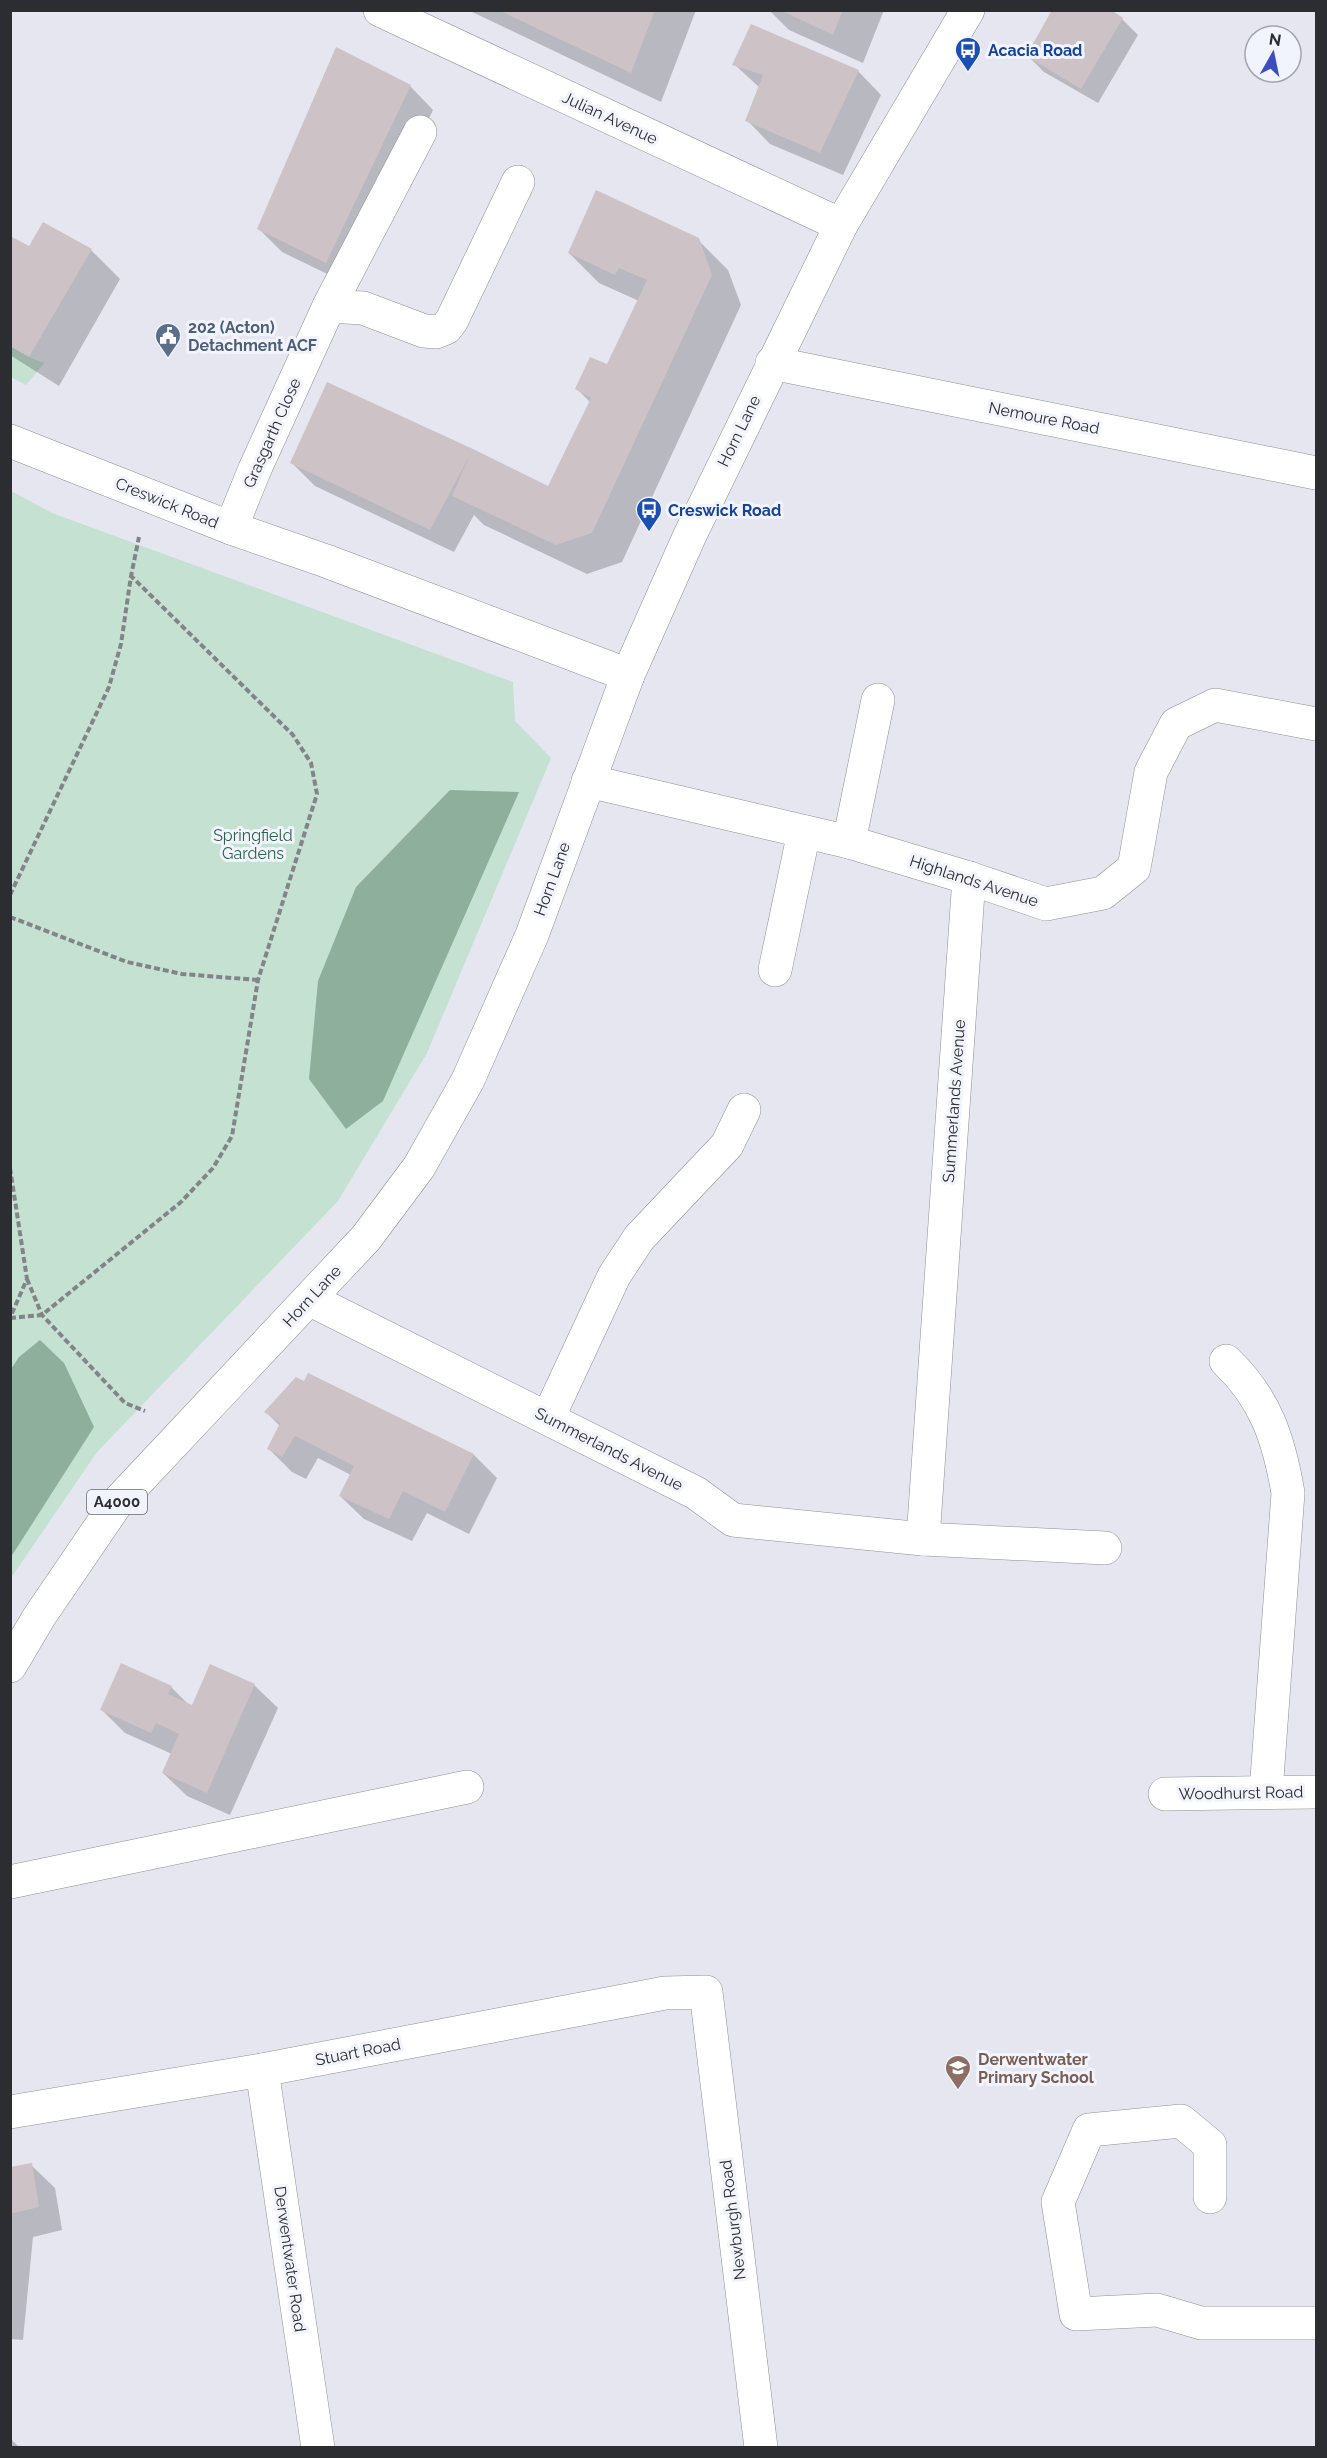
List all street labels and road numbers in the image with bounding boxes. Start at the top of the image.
street label: Julian Avenue [559,88,661,148]
street label: Grasgarth Close [239,375,305,491]
street label: Horn Lane [714,392,764,470]
street label: Nemoure Road [987,398,1101,438]
street label: Creswick Road [113,474,221,532]
street label: Horn Lane [530,840,574,918]
street label: Highlands Avenue [907,851,1041,911]
street label: Summerlands Avenue [939,1019,969,1183]
street label: Horn Lane [279,1261,345,1331]
street label: Summerlands Avenue [532,1403,686,1495]
road number: A4000 [87,1490,147,1514]
street label: Woodhurst Road [1179,1782,1304,1804]
street label: Stuart Road [314,2034,402,2070]
street label: Newburgh Road [716,2159,750,2281]
street label: Derwentwater Road [270,2185,310,2333]

